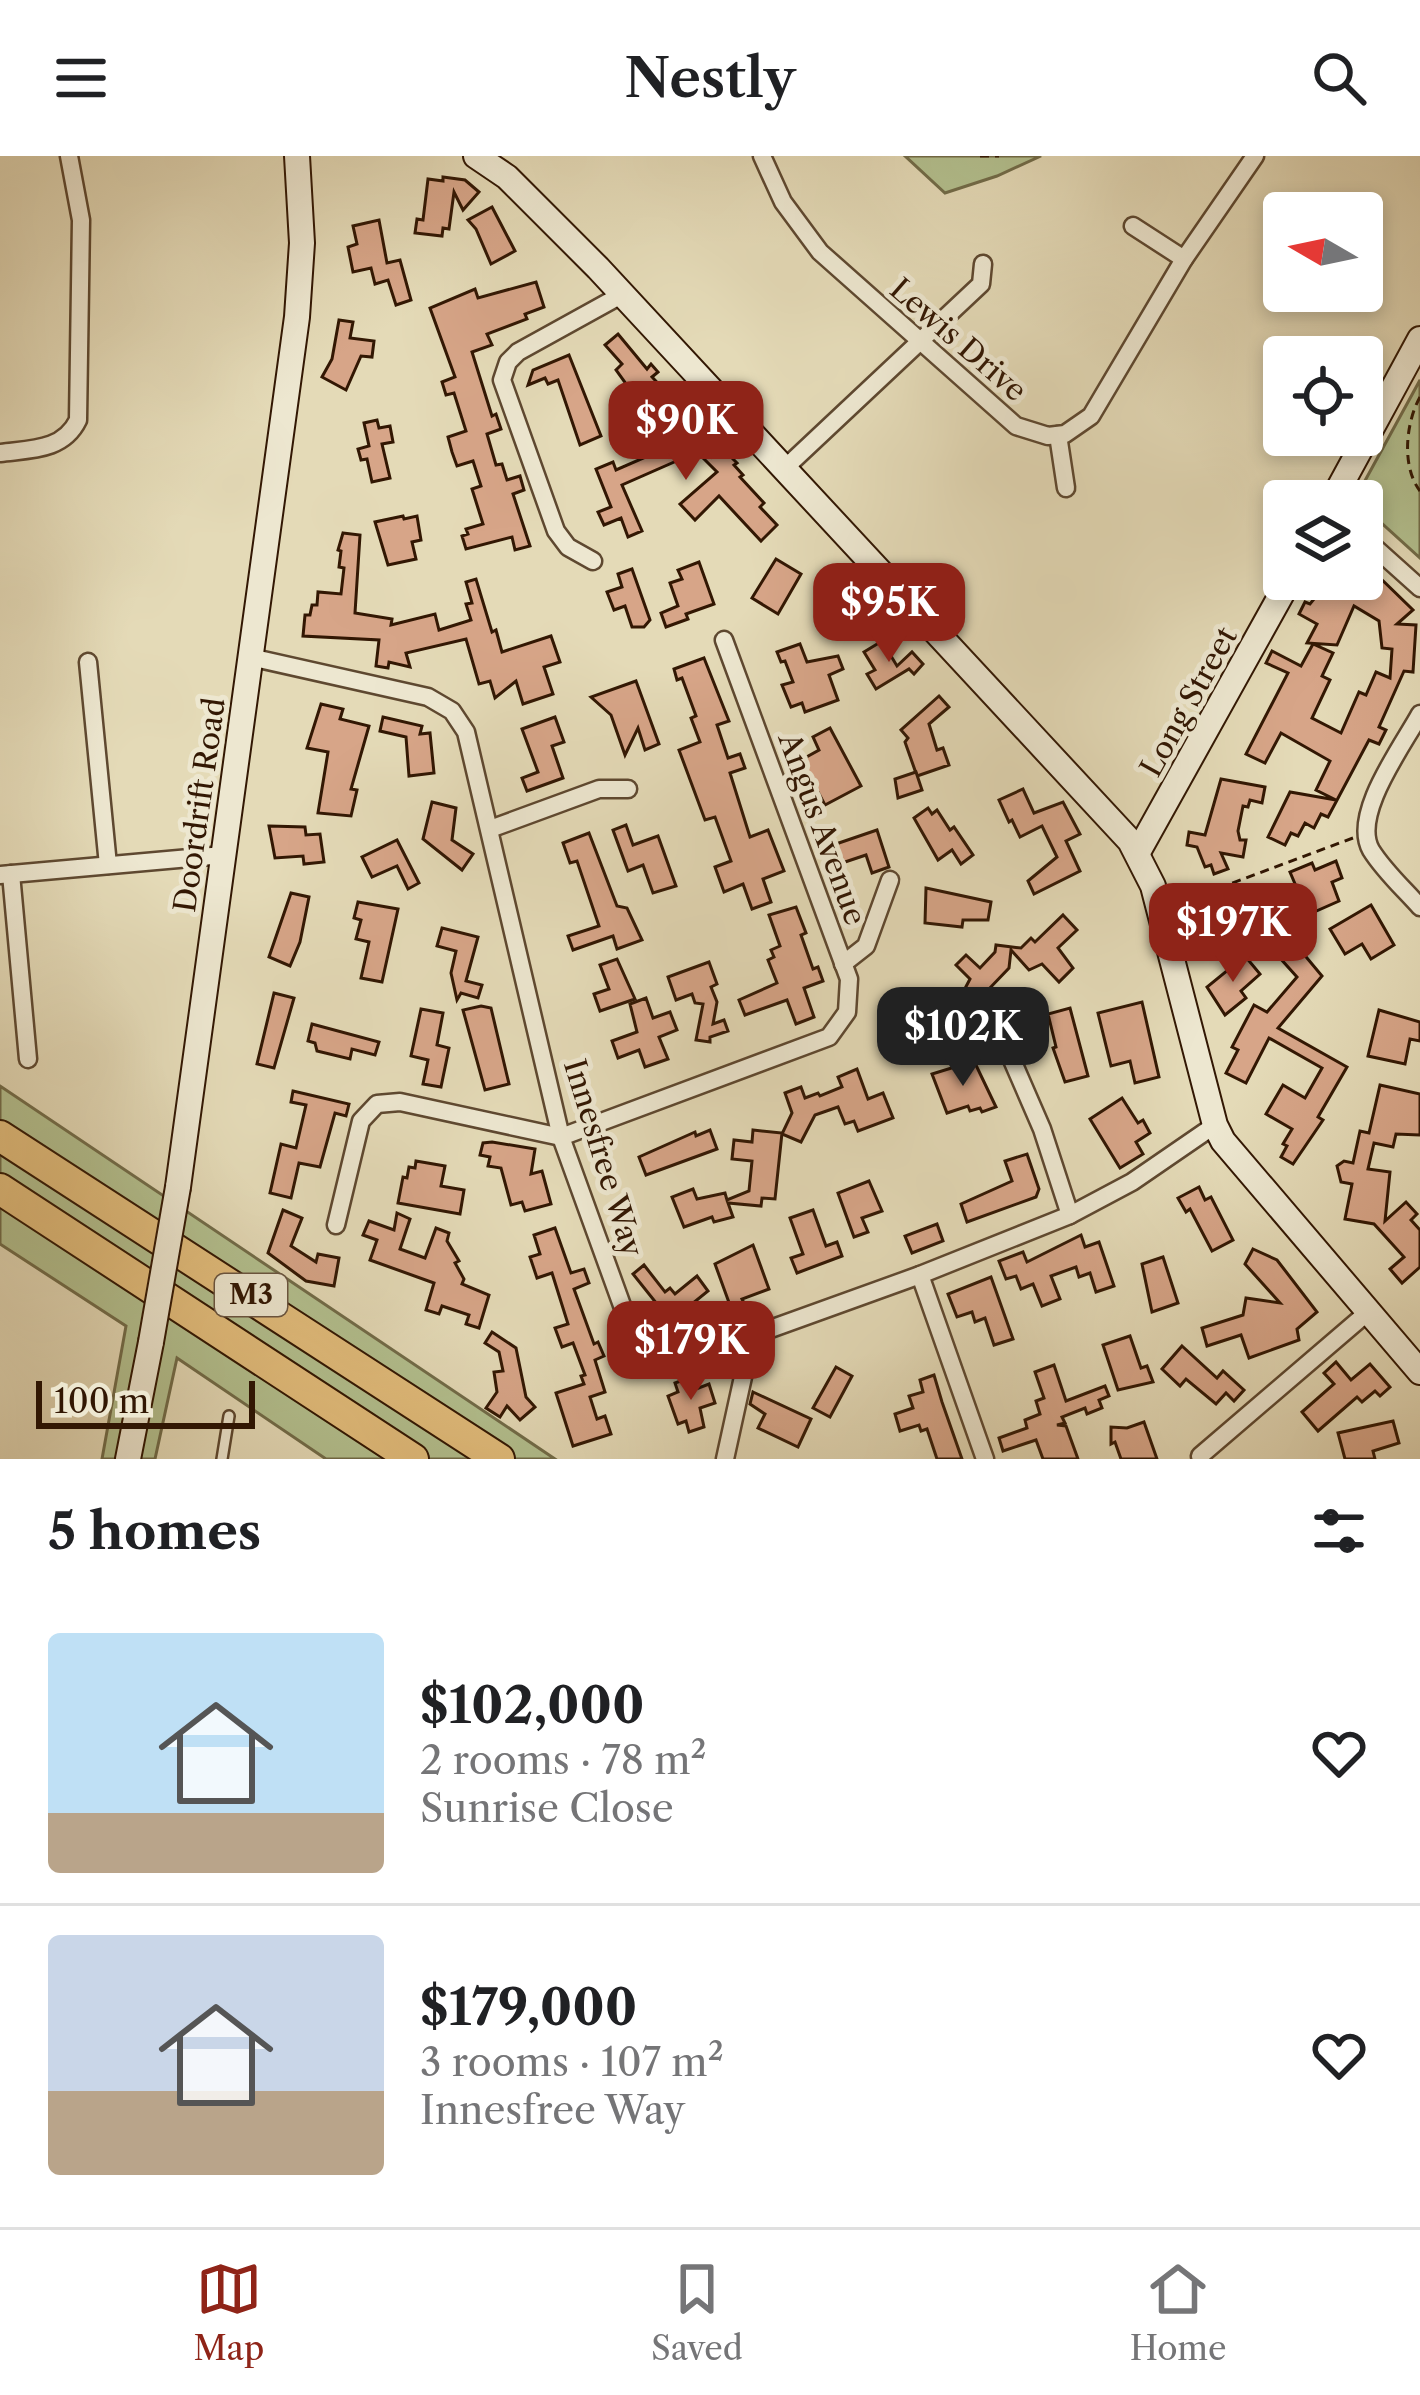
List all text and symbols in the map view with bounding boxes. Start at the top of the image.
icon: menu [48,45,114,111]
text: Nestly [624,45,796,111]
icon: search [1306,45,1372,111]
north arrow [1263,192,1383,312]
map controls [1263,192,1383,600]
street label: Lewis Drive [882,270,1034,409]
button: locate [1263,336,1383,456]
pin: $90K [615,381,757,483]
text: $90K [635,396,737,444]
button: layers [1263,480,1383,600]
pin: $95K [818,563,960,665]
text: $95K [840,578,938,626]
street label: Long Street [1132,620,1245,783]
street label: Doordrift Road [166,695,233,915]
street label: Angus Avenue [770,727,874,930]
pin: $197K [1149,883,1317,985]
text: $197K [1176,898,1290,946]
pin: $102K [879,987,1047,1089]
text: $102K [904,1002,1022,1050]
street label: Innesfree Way [556,1055,651,1261]
road number: M3 [215,1274,287,1316]
pin: $179K [607,1301,775,1403]
text: $179K [634,1316,748,1364]
scale bar [36,1375,255,1428]
text: 100 m [54,1381,149,1422]
icon: filters [1306,1498,1372,1564]
text: 5 homes [48,1500,261,1562]
text: $102,000 [420,1674,644,1736]
icon: home [144,1681,288,1825]
icon: heart [1306,1720,1372,1786]
text: 2 rooms · 78 m² [420,1736,707,1784]
text: Sunrise Close [420,1784,674,1832]
text: $179,000 [420,1976,637,2038]
icon: home [144,1983,288,2127]
icon: heart [1306,2022,1372,2088]
text: 3 rooms · 107 m² [420,2038,724,2086]
text: Innesfree Way [420,2086,685,2134]
tab: Map [193,2256,264,2369]
tab: Saved [651,2256,743,2369]
tab: Home [1130,2256,1227,2369]

